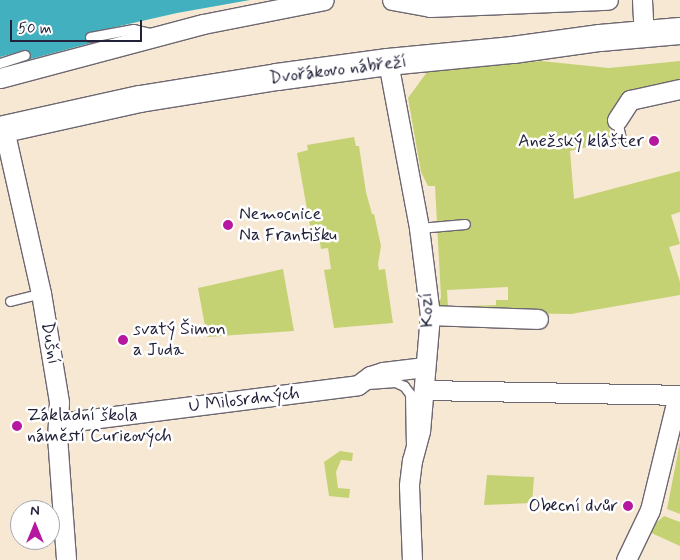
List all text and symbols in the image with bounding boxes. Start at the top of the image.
scale bar [12,10,145,42]
text: 50 m [18,19,52,39]
street label: Dvořákovo nábřeží [268,51,408,89]
place label: Anežský klášter [518,130,644,152]
marker: Anežský klášter [648,135,660,147]
place label: Nemocnice Na Františku [239,204,341,246]
marker: Nemocnice Na Františku [221,218,235,232]
street label: Kozí [416,292,438,328]
place label: svatý Šimon a Juda [133,319,226,362]
street label: Dušní [36,320,64,366]
marker: svatý Šimon a Juda [117,334,129,346]
street label: U Milosrdných [187,382,301,418]
place label: Základní škola náměstí Curieových [27,405,172,448]
marker: Základní škola náměstí Curieových [11,420,23,432]
place label: Obecní dvůr [528,495,618,517]
north arrow [10,500,60,550]
marker: Obecní dvůr [622,500,634,512]
text: N [30,502,40,520]

